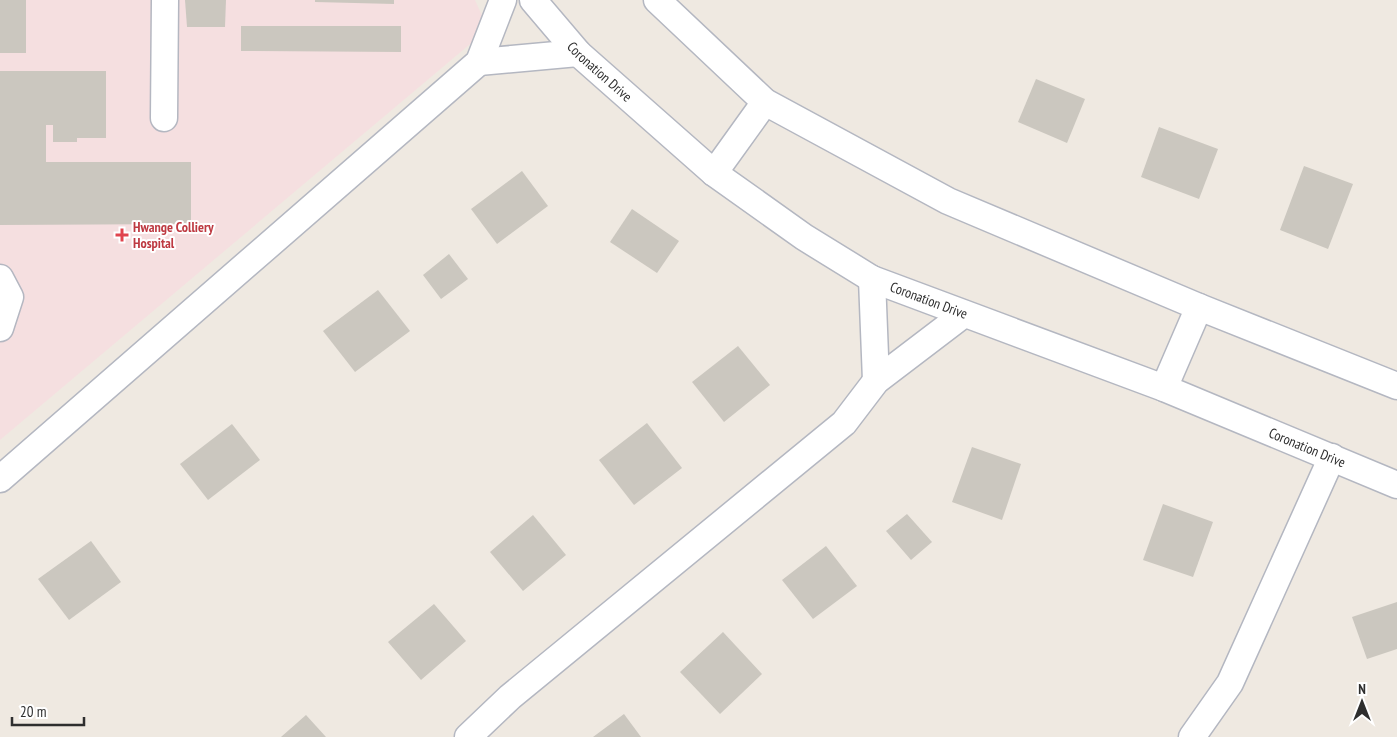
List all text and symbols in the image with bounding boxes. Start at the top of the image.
street label: Coronation Drive [563,38,636,106]
place label: Hwange Colliery Hospital [133,218,214,252]
marker: Hwange Colliery Hospital [115,228,129,242]
street label: Coronation Drive [888,278,970,323]
street label: Coronation Drive [1266,424,1348,472]
north arrow [1337,677,1387,727]
text: N [1358,680,1366,698]
scale bar [12,694,85,726]
text: 20 m [20,702,46,721]

